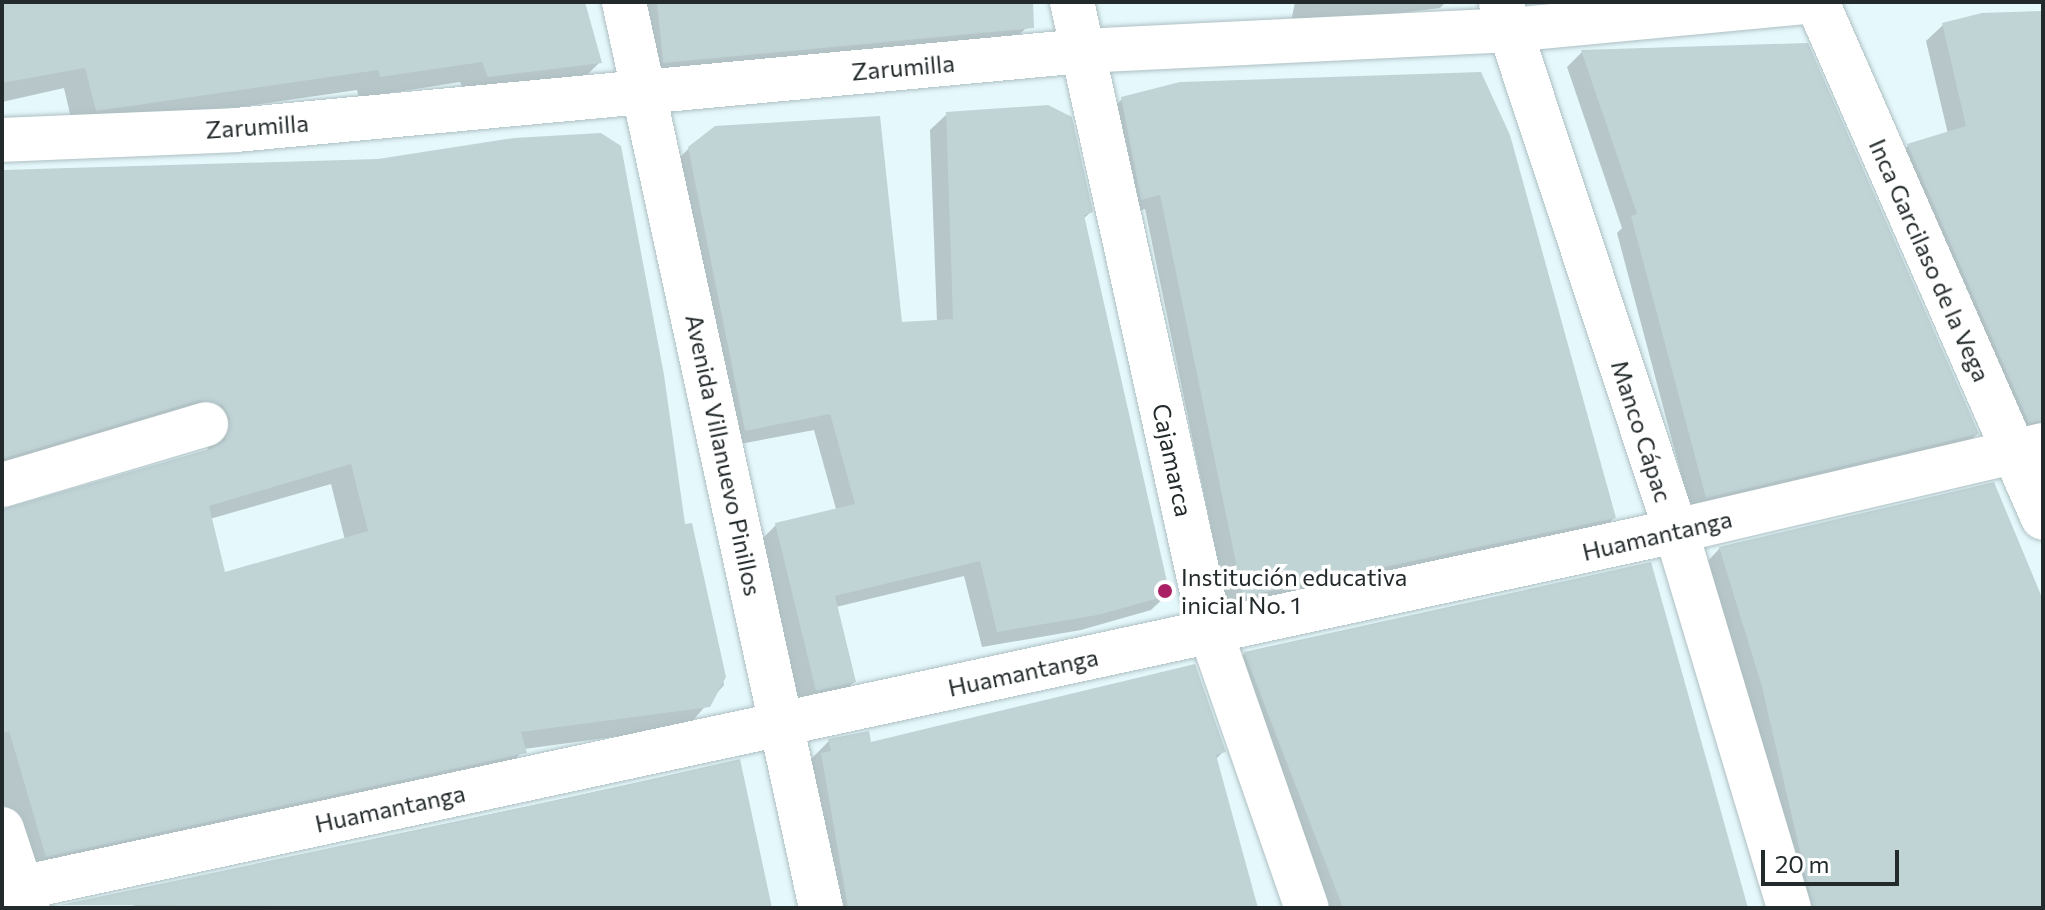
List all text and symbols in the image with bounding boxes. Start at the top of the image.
street label: Zarumilla [850,48,956,86]
street label: Zarumilla [204,108,310,144]
street label: Inca Garcilaso de la Vega [1863,134,1997,386]
street label: Avenida Villanuevo Pinillos [680,312,768,598]
street label: Manco Cápac [1606,356,1678,506]
street label: Cajamarca [1147,401,1199,519]
street label: Huamantanga [1579,504,1735,566]
place label: Institución educativa inicial No. 1 [1181,563,1407,619]
marker: Institución educativa inicial No. 1 [1156,582,1174,600]
street label: Huamantanga [945,642,1101,702]
street label: Huamantanga [312,778,468,838]
scale bar [1765,834,1903,884]
text: 20 m [1775,849,1829,878]

